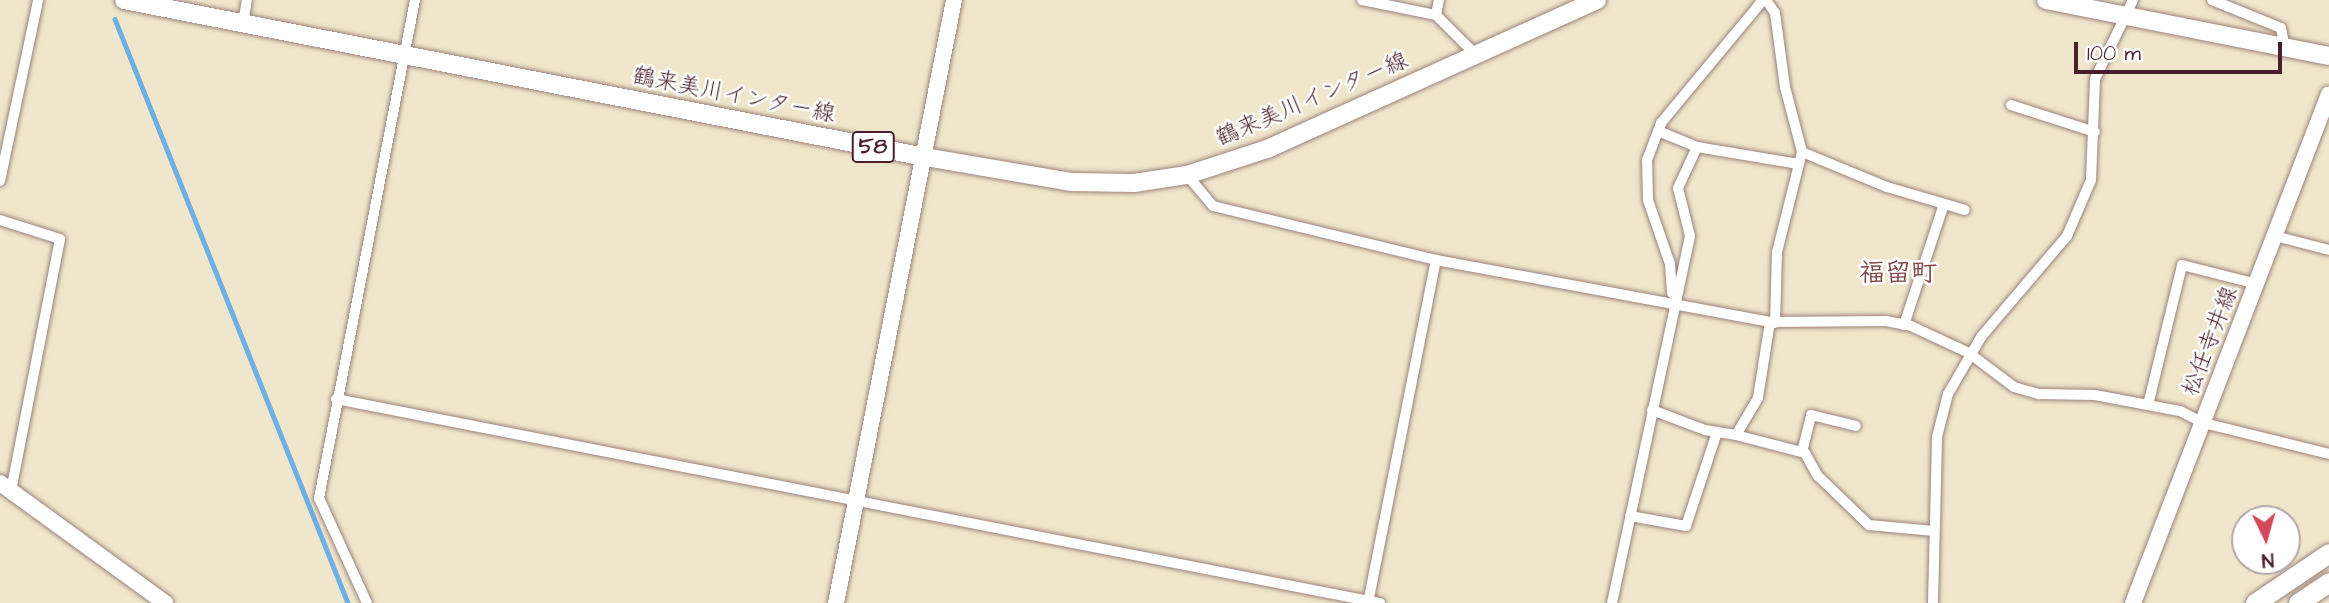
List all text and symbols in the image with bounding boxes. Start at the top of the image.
scale bar [2077,28,2285,72]
text: 100 m [2087,39,2141,68]
street label: 鶴来美川インター線 [1211,46,1413,152]
street label: 鶴来美川インター線 [630,62,838,128]
road number: 58 [850,130,896,164]
district label: 福留町 [1859,258,1937,290]
street label: 松任寺井線 [2177,282,2243,400]
north arrow [2231,505,2301,575]
text: N [2261,545,2275,573]

